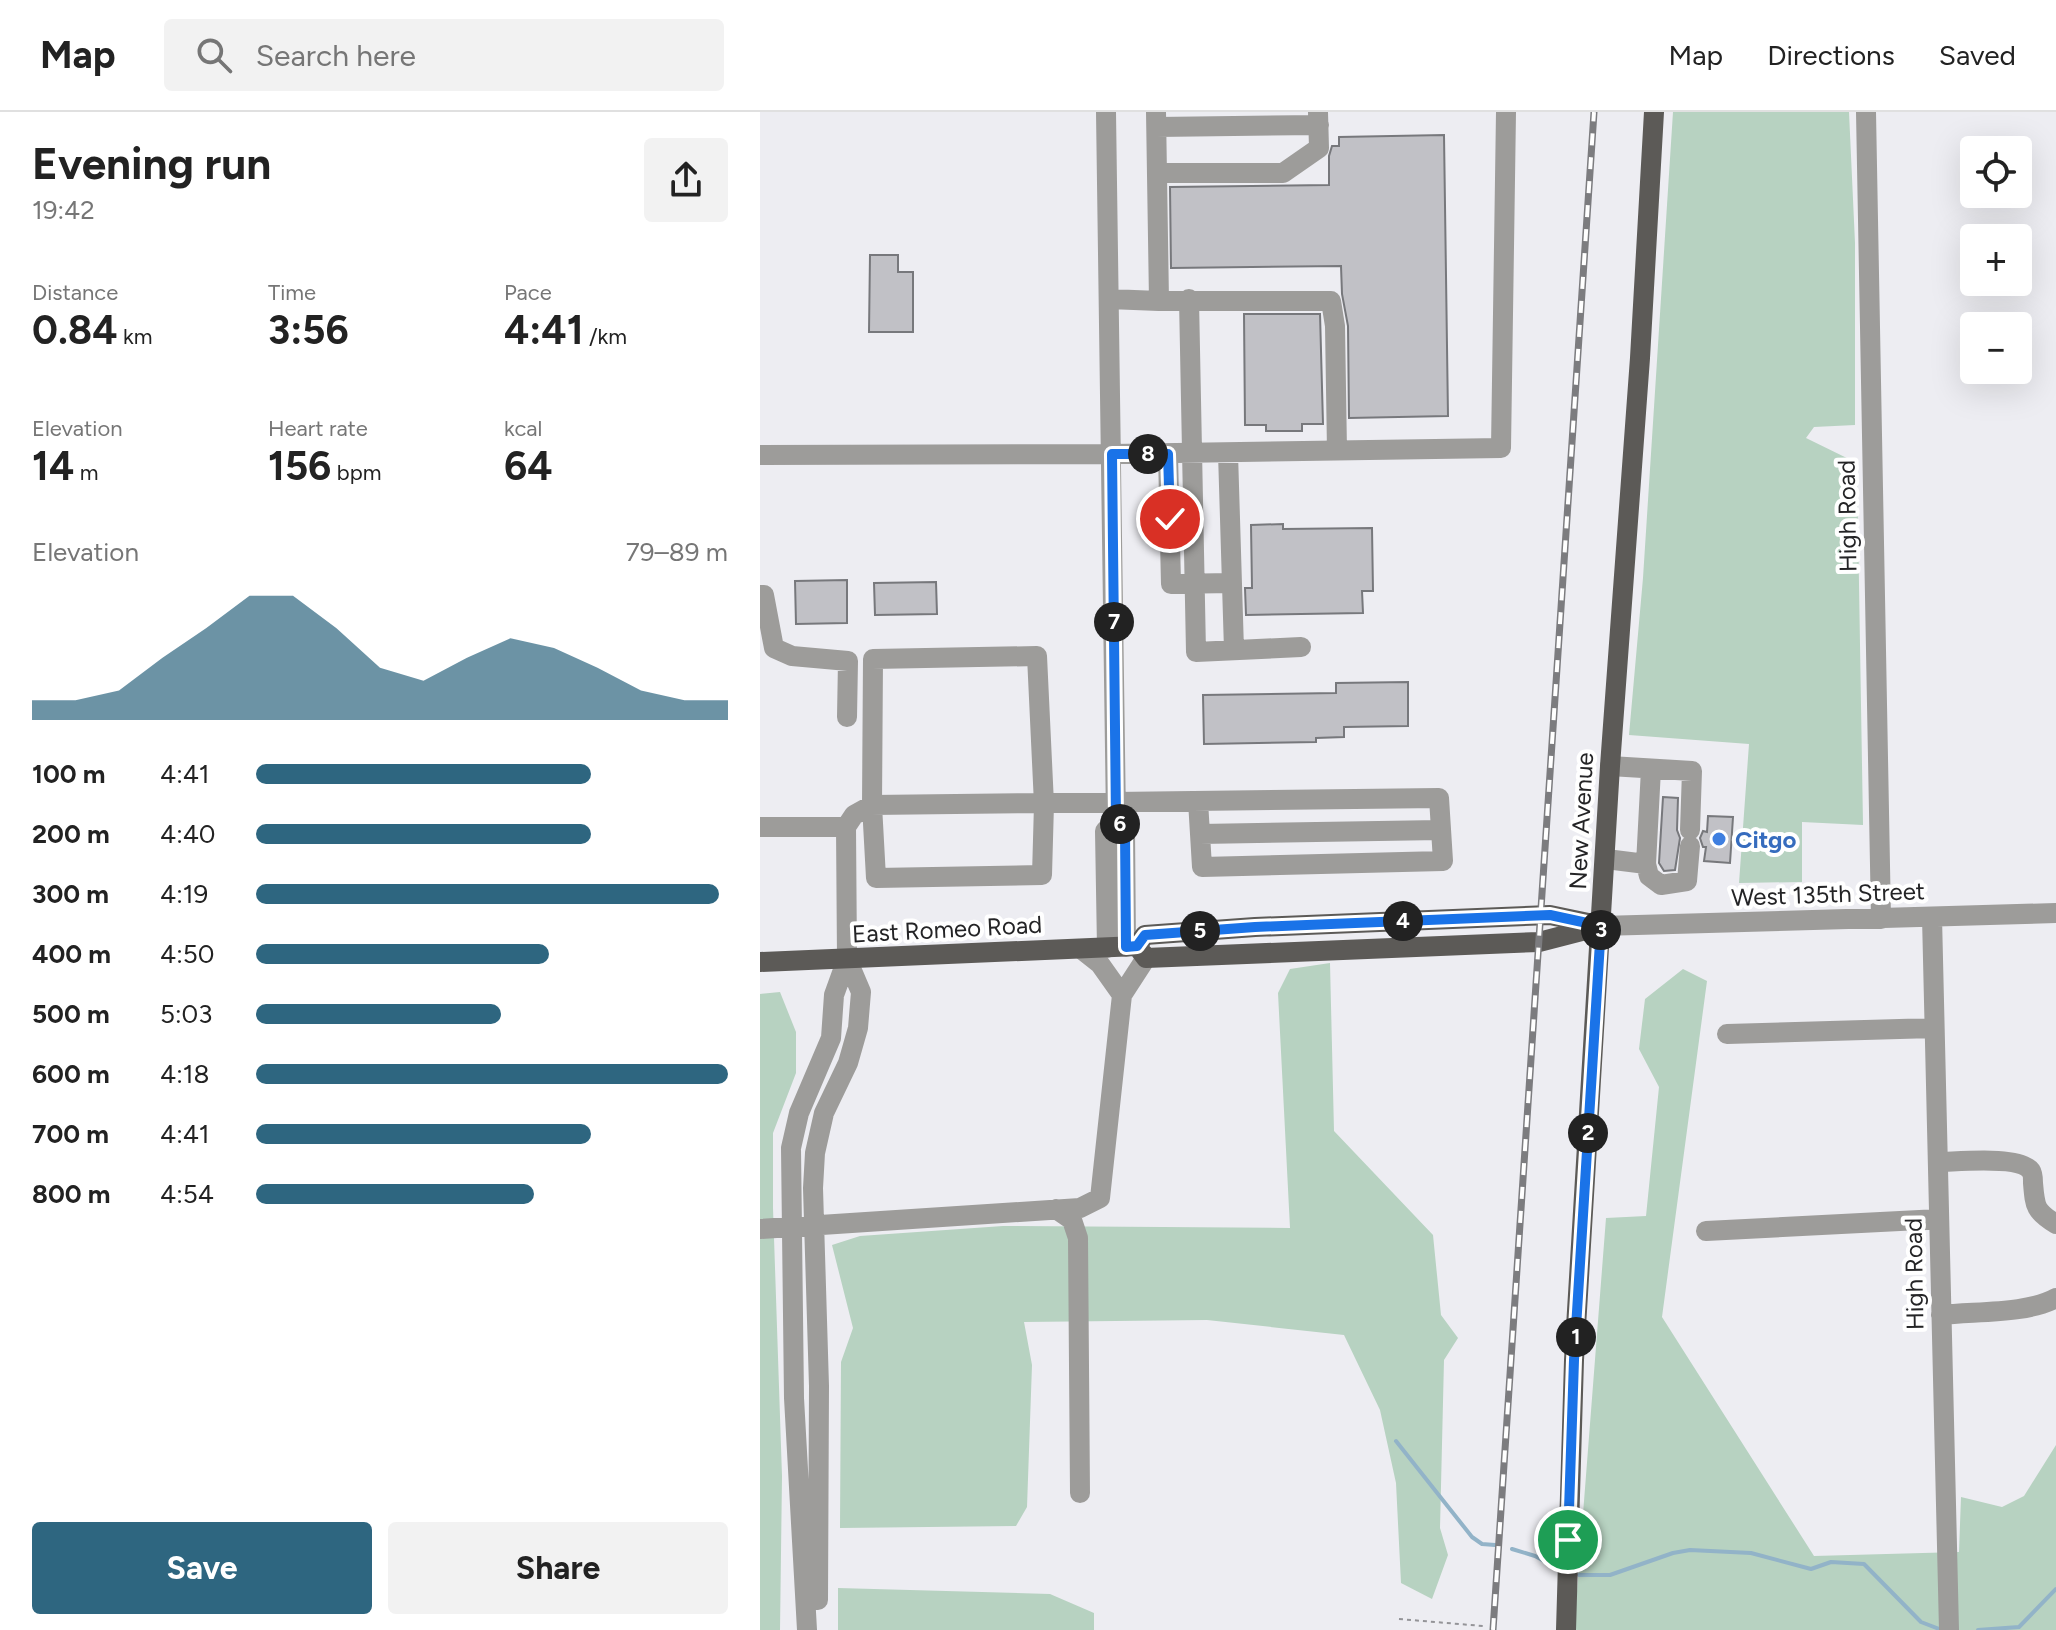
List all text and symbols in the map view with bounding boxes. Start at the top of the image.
search box [164,19,724,91]
text: Map [40,32,116,78]
icon: search [192,33,236,77]
text: Search here [256,37,416,74]
text: Map [1669,38,1723,72]
text: Directions [1767,38,1895,72]
text: Saved [1939,38,2016,72]
map controls [1960,136,2032,384]
button: locate [1960,136,2032,208]
text: Evening run [32,137,271,190]
button: share [644,138,728,222]
text: 19:42 [32,194,95,226]
button: + [1960,224,2032,296]
text: Distance [32,279,118,306]
text: Time [268,279,316,306]
text: Pace [504,279,552,306]
text: 0.84 [32,306,118,354]
text: 3:56 [268,306,349,354]
text: 4:41 [504,306,584,354]
button: − [1960,312,2032,384]
text: km [118,323,152,350]
text: /km [584,323,627,350]
text: Elevation [32,415,122,442]
text: Heart rate [268,415,368,442]
text: kcal [504,415,542,442]
pin: 8 [1128,434,1168,474]
text: 8 [1141,440,1155,467]
text: 14 [32,442,74,490]
text: 156 [268,442,331,490]
text: 64 [504,442,553,490]
text: m [74,459,98,486]
text: bpm [331,459,381,486]
street label: High Road [1832,460,1862,572]
pin [1136,485,1204,553]
icon: check [1148,497,1192,541]
text: Elevation [32,536,139,568]
text: 79–89 m [626,536,728,568]
pin: 7 [1094,602,1134,642]
text: 7 [1108,608,1120,635]
street label: New Avenue [1563,752,1599,890]
text: 100 m [32,758,106,790]
text: 4:41 [160,758,210,790]
pin: 6 [1100,804,1140,844]
text: 6 [1114,810,1126,837]
text: 200 m [32,818,110,850]
text: 4:40 [160,818,216,850]
place label: Citgo [1735,825,1797,854]
marker: Citgo [1710,830,1728,848]
street label: West 135th Street [1731,876,1925,912]
text: 300 m [32,878,109,910]
text: 4:19 [160,878,208,910]
pin: 4 [1383,901,1423,941]
text: 4 [1396,907,1410,934]
street label: East Romeo Road [851,910,1043,948]
pin: 3 [1581,910,1621,950]
pin: 5 [1180,911,1220,951]
text: 3 [1595,916,1607,943]
text: 5 [1194,917,1206,944]
text: 400 m [32,938,111,970]
text: 4:50 [160,938,214,970]
text: 500 m [32,998,110,1030]
text: 5:03 [160,998,212,1030]
text: 600 m [32,1058,110,1090]
text: 4:18 [160,1058,209,1090]
pin: 2 [1568,1113,1608,1153]
text: 700 m [32,1118,109,1150]
text: 4:41 [160,1118,210,1150]
text: 2 [1582,1119,1594,1146]
text: 800 m [32,1178,110,1210]
text: 4:54 [160,1178,214,1210]
street label: High Road [1899,1218,1929,1330]
pin: 1 [1556,1317,1596,1357]
text: 1 [1571,1323,1581,1350]
pin [1534,1506,1602,1574]
icon: arrive [1546,1518,1590,1562]
button: Save [32,1522,372,1614]
button: Share [388,1522,728,1614]

